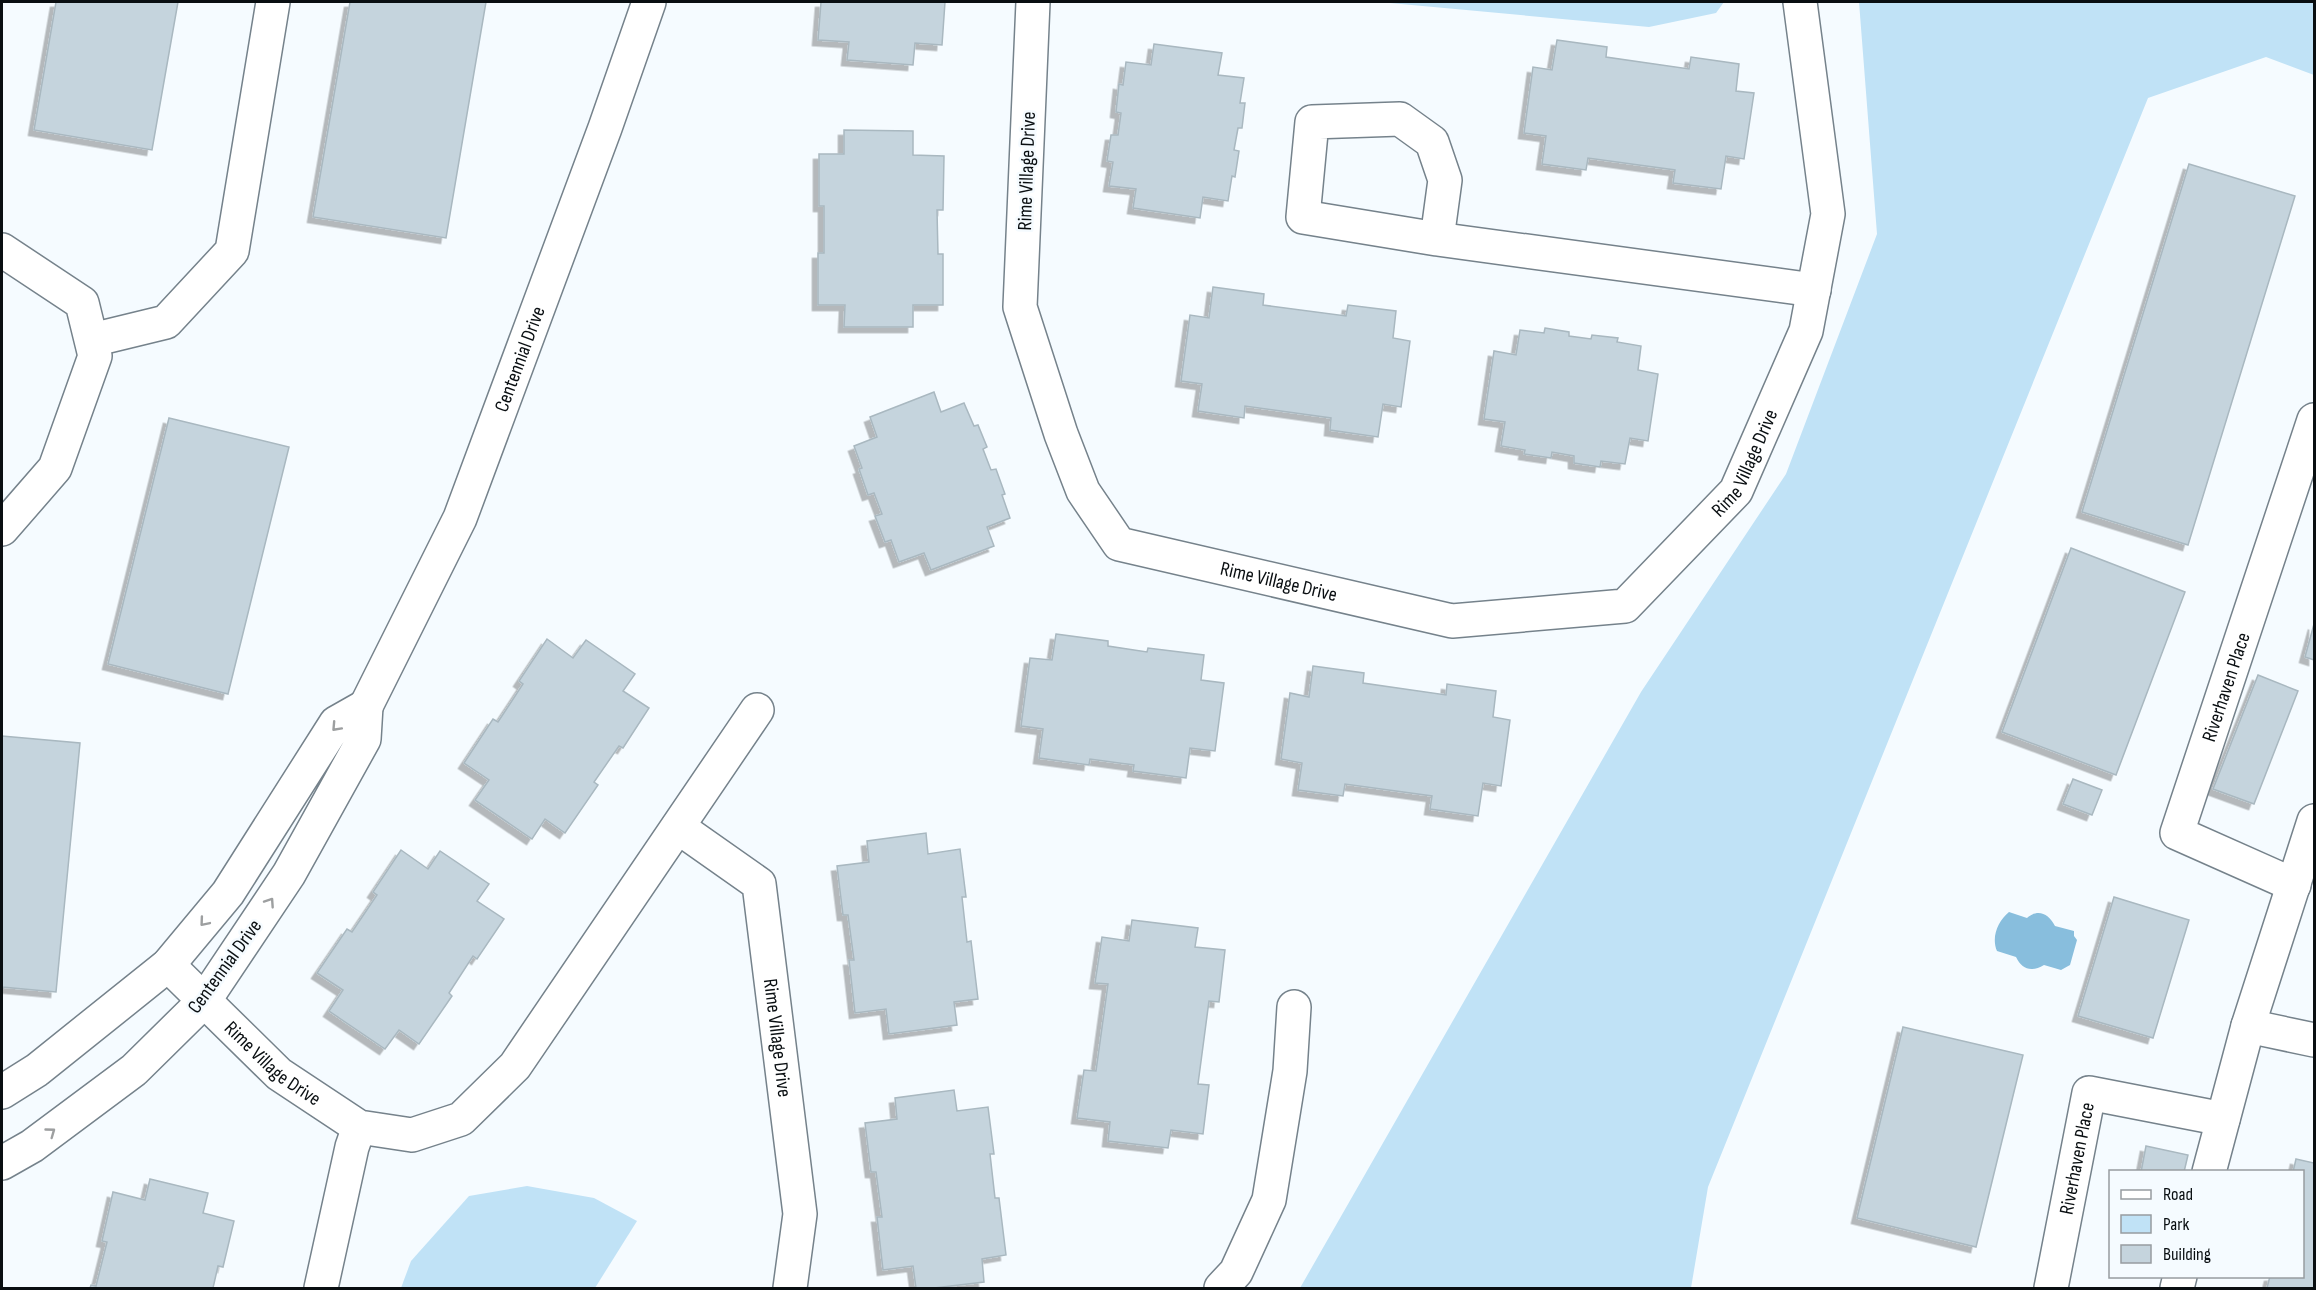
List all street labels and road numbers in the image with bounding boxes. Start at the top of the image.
street label: Rime Village Drive [1013,111,1041,231]
street label: Centennial Drive [490,303,551,415]
street label: Rime Village Drive [1707,406,1783,522]
street label: Rime Village Drive [1218,557,1339,607]
street label: Riverhaven Place [2197,629,2256,745]
street label: Centennial Drive [183,915,267,1018]
street label: Rime Village Drive [758,977,796,1098]
street label: Rime Village Drive [219,1016,325,1111]
street label: Riverhaven Place [2055,1101,2100,1217]

